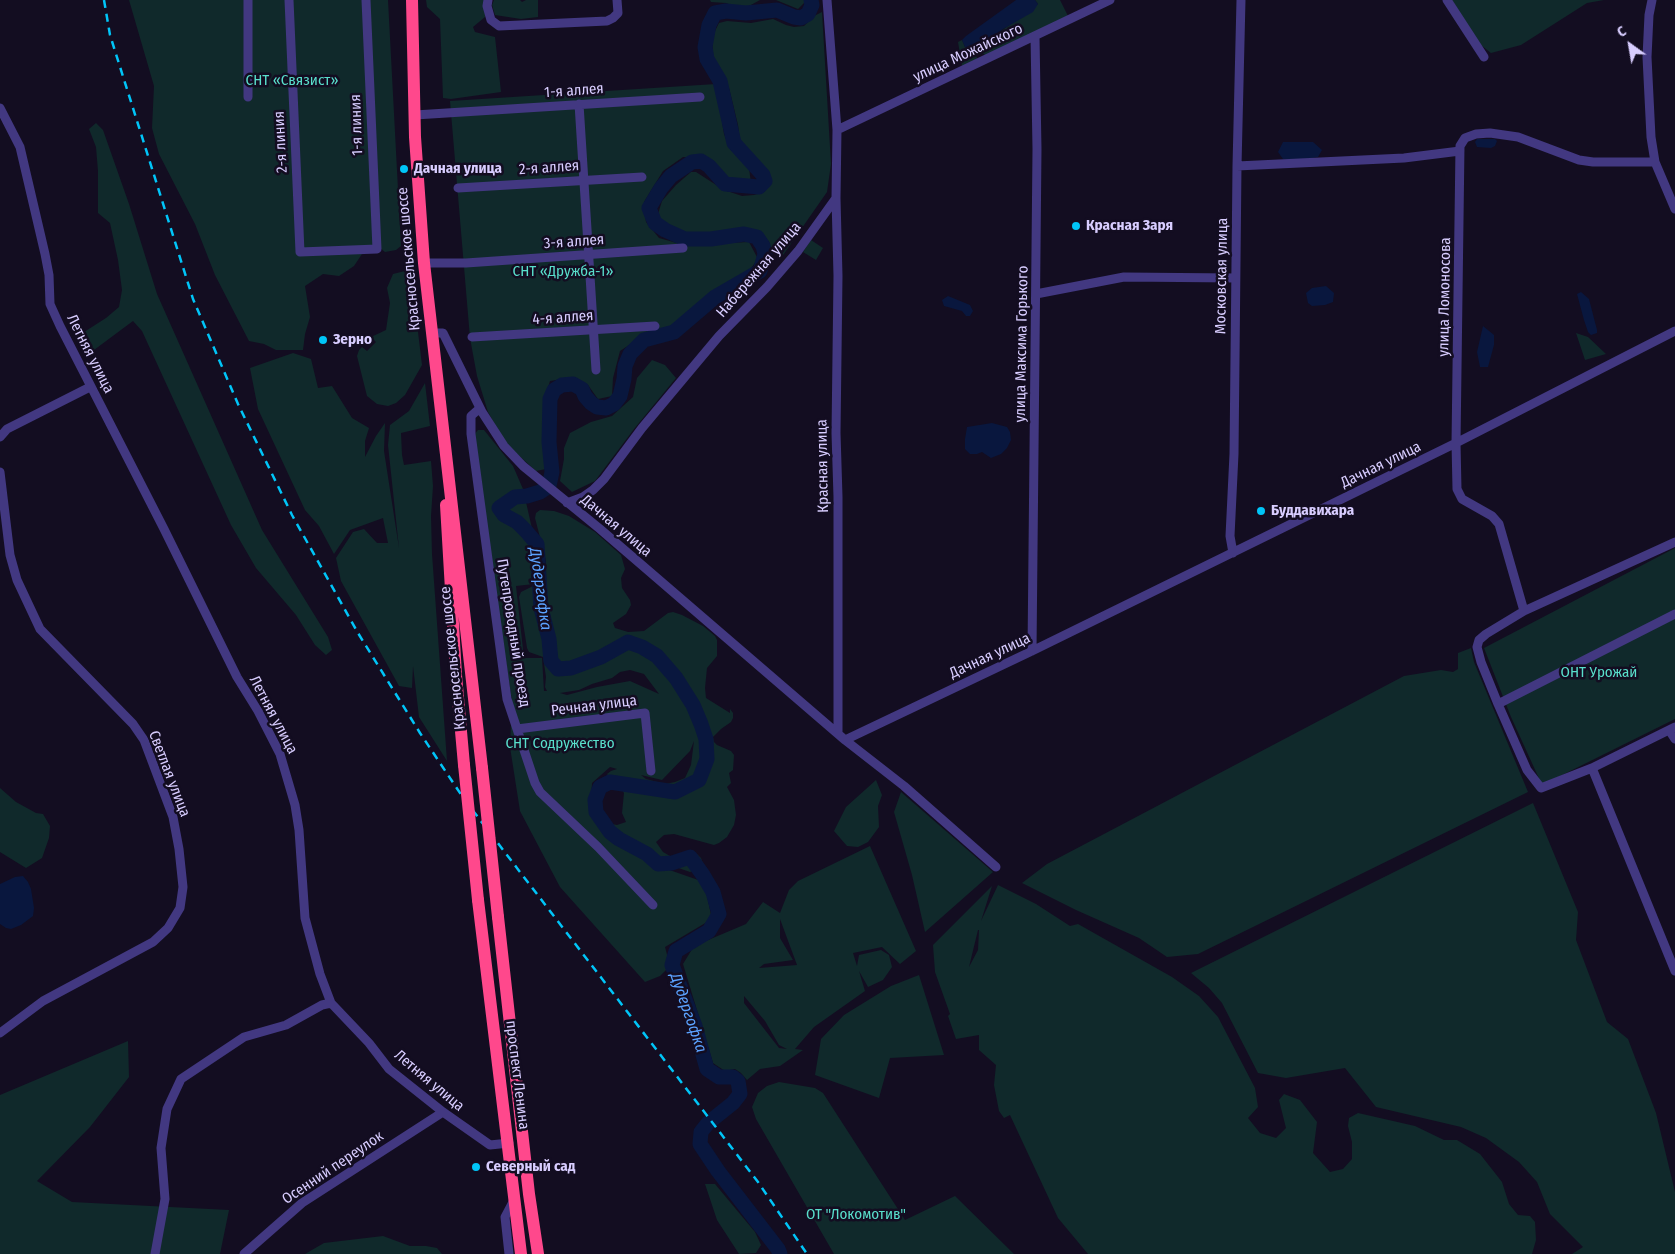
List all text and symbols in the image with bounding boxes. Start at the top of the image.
street label: улица Можайского [910,20,1026,86]
north arrow [1605,20,1655,70]
text: С [1614,23,1629,41]
park label: СНТ «Связист» [246,72,338,90]
street label: 1-я аллея [544,80,604,102]
street label: 1-я линия [347,94,367,156]
street label: 2-я линия [270,110,292,174]
street label: 2-я аллея [518,157,580,179]
place label: Дачная улица [414,160,502,178]
marker: Дачная улица [398,163,410,175]
street label: Красносельское шоссе [394,186,424,332]
place label: Красная Заря [1086,217,1173,235]
street label: Московская улица [1212,218,1232,334]
street label: Набережная улица [713,219,805,321]
marker: Красная Заря [1070,220,1082,232]
street label: 3-я аллея [543,231,605,253]
street label: улица Ломоносова [1435,237,1455,357]
park label: СНТ «Дружба-1» [513,263,613,281]
street label: улица Максима Горького [1012,265,1032,423]
street label: 4-я аллея [532,307,594,329]
street label: Летняя улица [62,312,118,396]
place label: Зерно [333,331,372,349]
marker: Зерно [317,334,329,346]
street label: Красная улица [813,419,833,513]
street label: Дачная улица [1338,438,1424,492]
street label: Дачная улица [577,491,655,561]
place label: Буддавихара [1271,502,1354,520]
marker: Буддавихара [1255,505,1267,517]
water label: Дудергофка [525,547,555,631]
street label: Путепроводный проезд [492,558,534,708]
street label: Красносельское шоссе [437,585,469,731]
street label: Дачная улица [947,629,1033,683]
park label: ОНТ Урожай [1561,664,1637,682]
street label: Летняя улица [245,673,301,757]
street label: Речная улица [550,692,638,720]
street label: Светлая улица [144,728,194,820]
park label: СНТ Содружество [505,735,615,753]
water label: Дудергофка [665,971,711,1055]
street label: проспект Ленина [501,1019,533,1131]
street label: Летняя улица [390,1046,468,1116]
street label: Осенний переулок [279,1127,387,1209]
place label: Северный сад [486,1158,575,1176]
marker: Северный сад [470,1161,482,1173]
park label: ОТ "Локомотив" [806,1206,906,1224]

